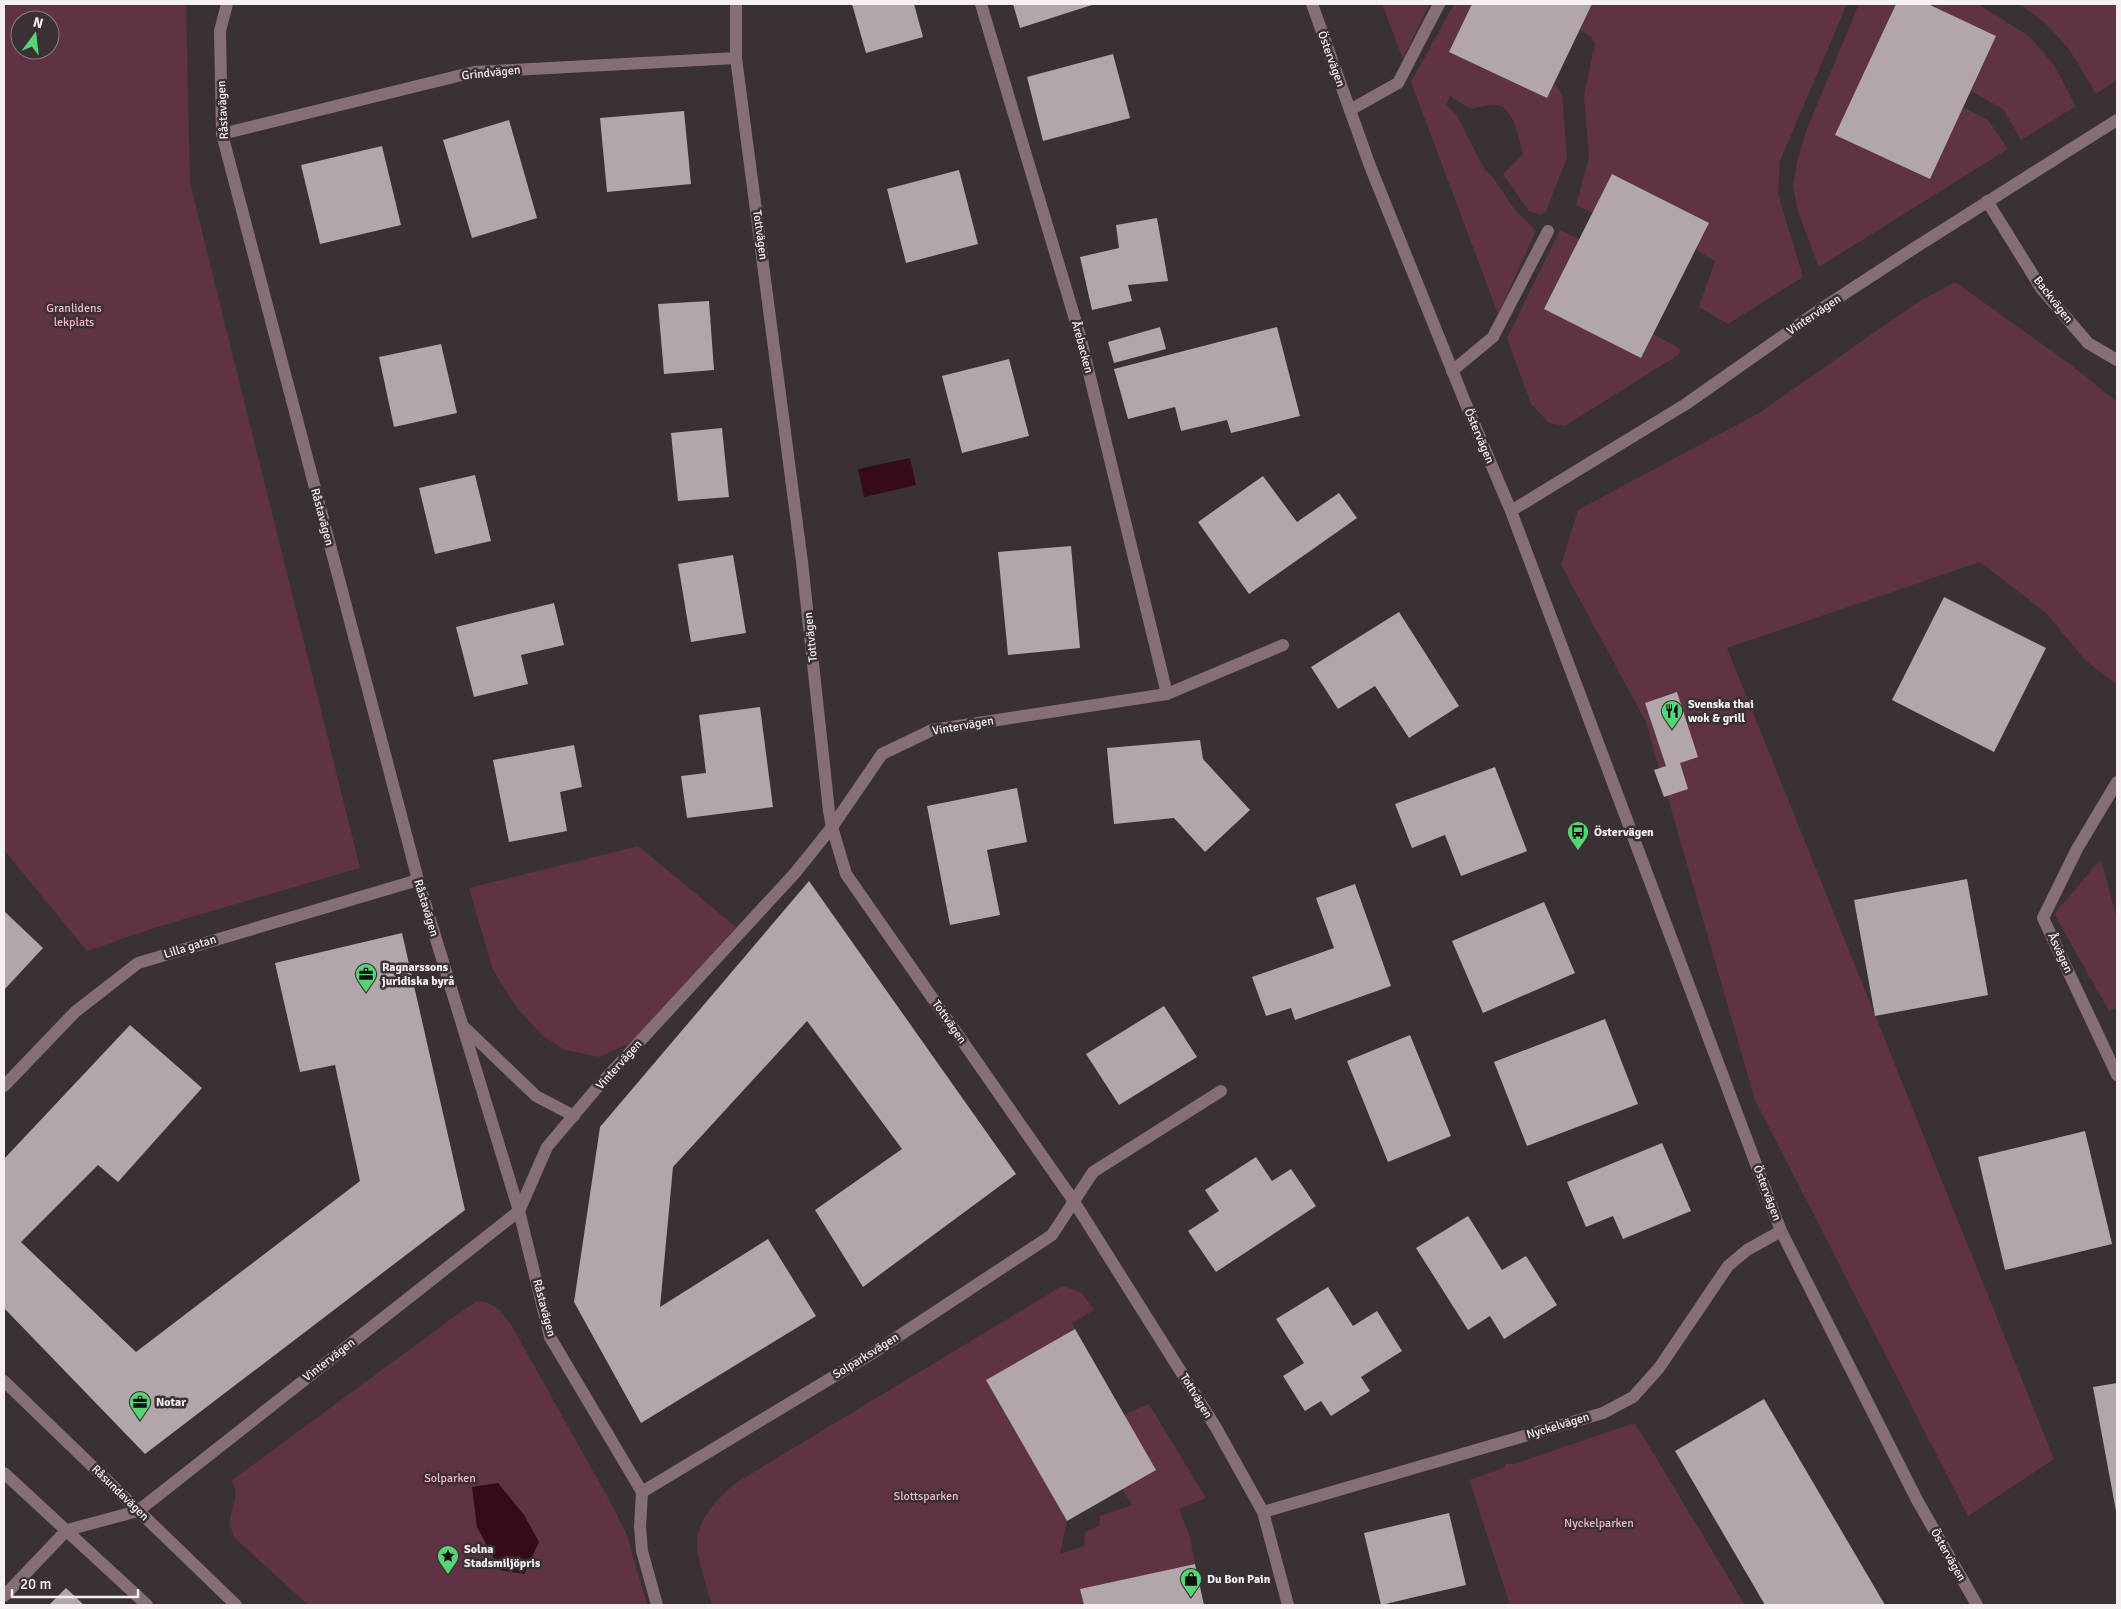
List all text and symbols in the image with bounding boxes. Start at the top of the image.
north arrow [10,10,60,60]
text: N [31,13,45,32]
street label: Östervägen [1314,29,1348,89]
street label: Grindvägen [461,62,521,84]
street label: Råstavägen [214,80,232,140]
street label: Tottvägen [749,209,771,261]
street label: Backvägen [2030,274,2076,326]
street label: Vintervägen [1784,291,1844,339]
park label: Granlidens lekplats [46,301,102,330]
street label: Årebacken [1068,319,1096,375]
street label: Östervägen [1461,406,1497,466]
street label: Råstavägen [307,487,337,547]
street label: Tottvägen [801,611,821,663]
place label: Svenska thai wok & grill [1688,697,1754,726]
restaurant icon: Svenska thai wok & grill [1660,699,1684,730]
street label: Vintervägen [931,713,995,739]
bus stop icon: Östervägen [1566,820,1590,851]
place label: Östervägen [1594,825,1654,840]
street label: Råstavägen [410,878,442,938]
street label: Åsvägen [2044,930,2076,976]
street label: Lilla gatan [162,932,218,962]
place label: Ragnarssons juridiska byrå [382,960,454,989]
office icon: Ragnarssons juridiska byrå [354,962,378,993]
street label: Tottvägen [929,997,969,1047]
street label: Vintervägen [593,1037,645,1093]
street label: Östervägen [1750,1163,1784,1223]
street label: Råstavägen [529,1278,559,1338]
street label: Solparksvägen [830,1330,902,1382]
street label: Vintervägen [300,1335,358,1385]
street label: Tottvägen [1176,1371,1216,1421]
office icon: Notar [128,1390,152,1421]
place label: Notar [156,1395,186,1410]
street label: Nyckelvägen [1525,1409,1591,1443]
street label: Råsundavägen [88,1462,152,1524]
park label: Solparken [424,1471,476,1486]
park label: Slottsparken [893,1489,959,1504]
park label: Nyckelparken [1564,1516,1634,1531]
street label: Östervägen [1927,1526,1969,1584]
place label: Solna Stadsmiljöpris [464,1542,541,1571]
place icon: Solna Stadsmiljöpris [436,1544,460,1575]
scale bar [12,1566,139,1598]
shop icon: Du Bon Pain [1179,1567,1203,1598]
place label: Du Bon Pain [1207,1572,1271,1587]
text: 20 m [20,1575,51,1593]

